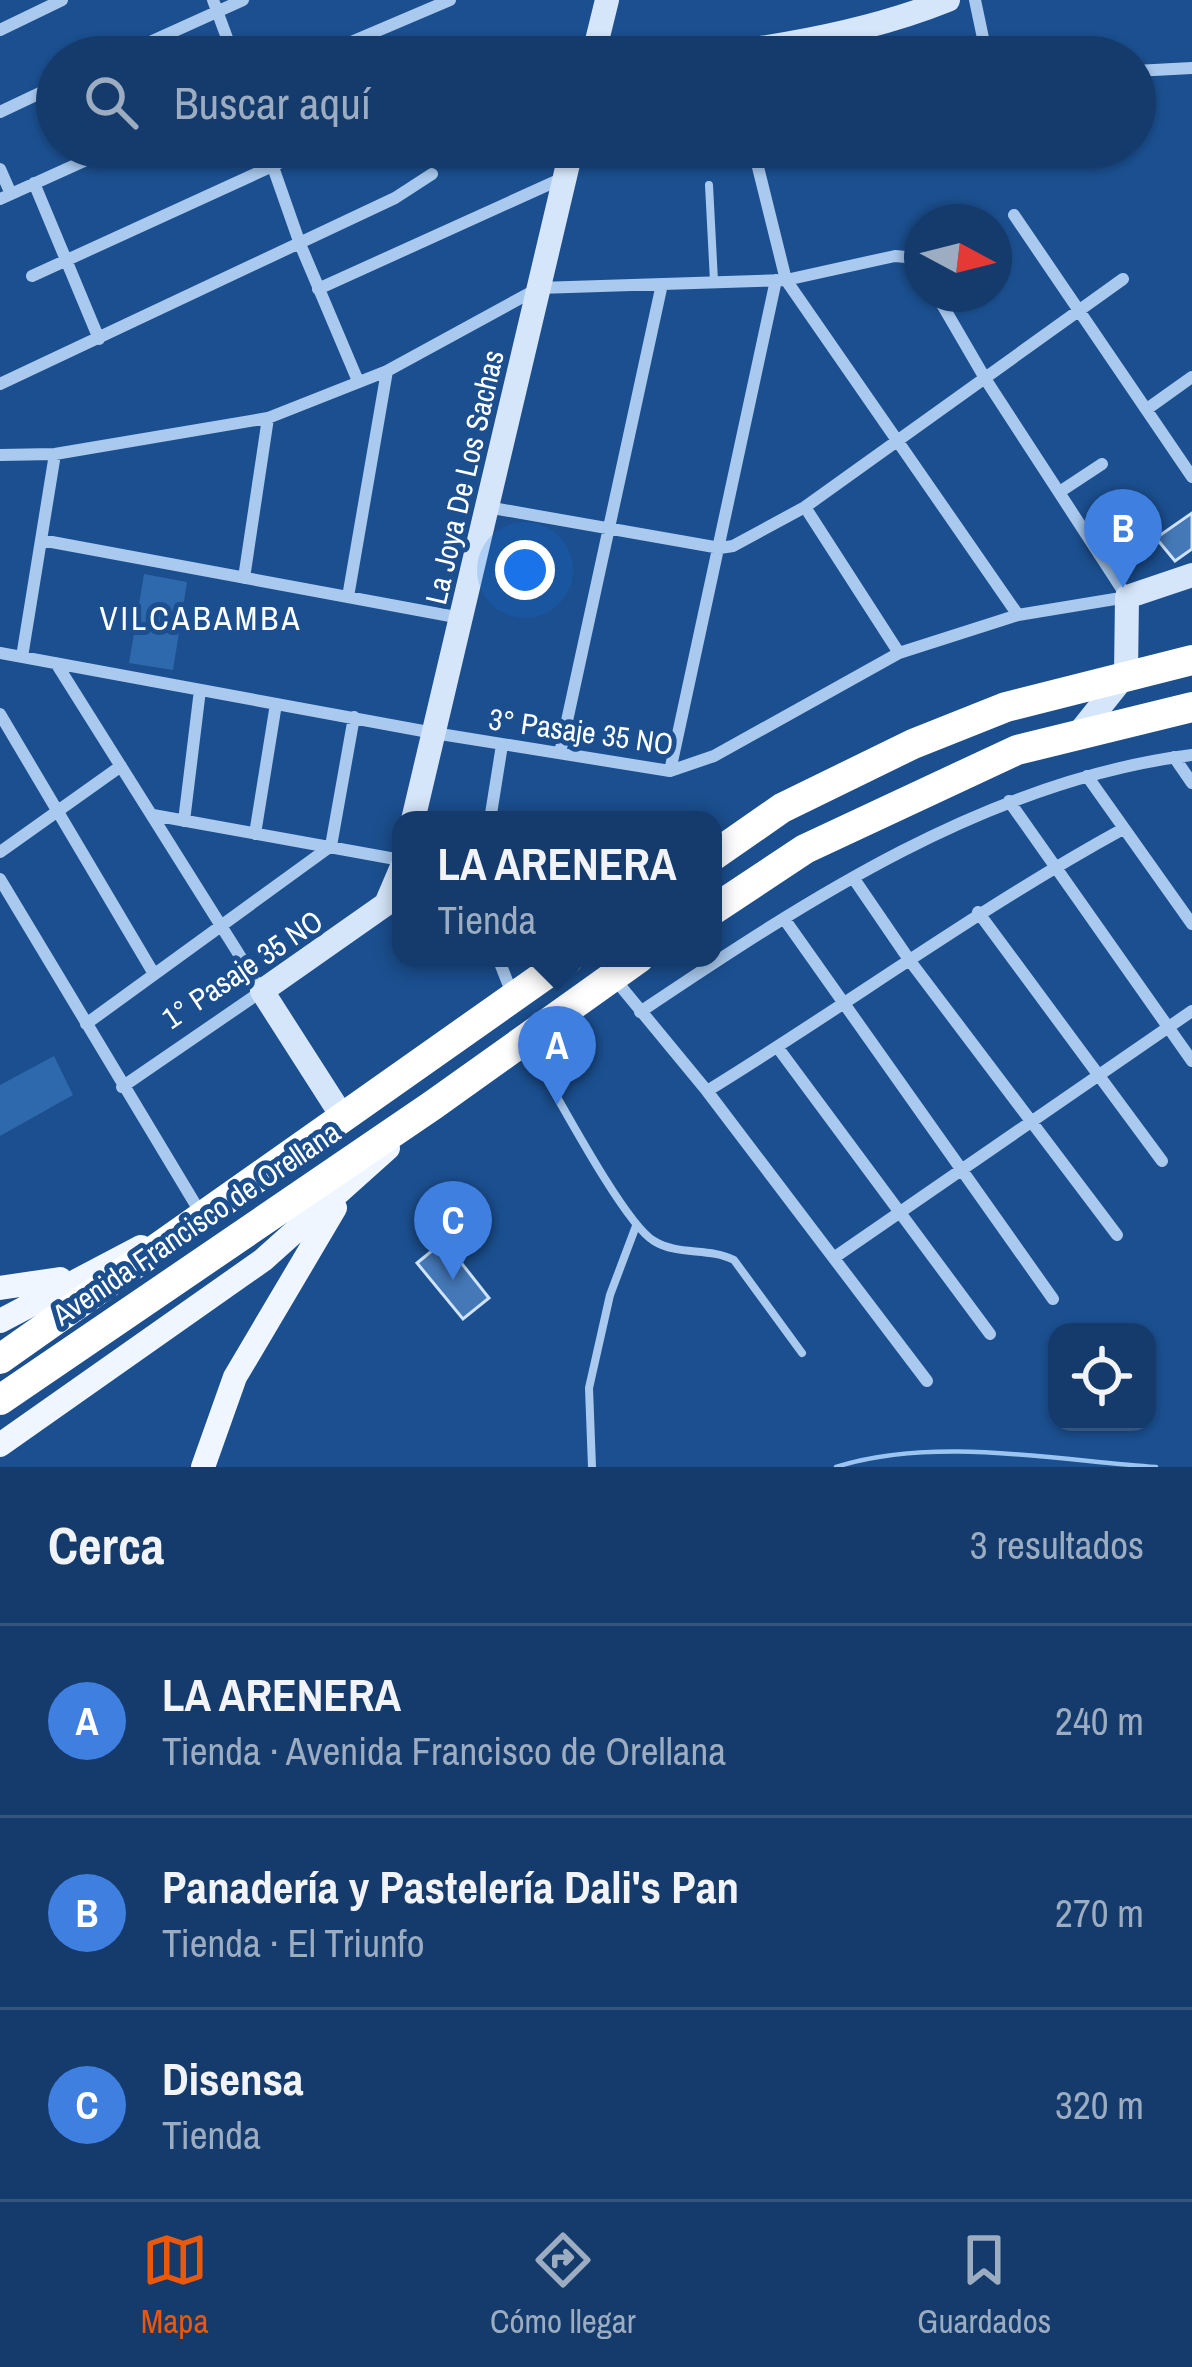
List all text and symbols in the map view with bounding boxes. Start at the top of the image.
search box [36,36,1156,168]
icon: search [78,69,144,135]
text: Buscar aquí [174,72,371,133]
north arrow [904,204,1012,312]
street label: La Joya De Los Sachas [415,346,513,608]
pin: B [1084,489,1162,588]
your location [495,540,555,600]
district label: VILCABAMBA [100,596,302,640]
street label: 3° Pasaje 35 NO [486,698,676,764]
popup [392,811,722,967]
text: LA ARENERA [437,833,677,894]
text: Tienda [437,894,536,946]
street label: 1° Pasaje 35 NO [154,901,330,1037]
pin: A [518,1006,596,1105]
street label: Avenida Francisco de Orellana [44,1112,348,1335]
pin: C [414,1181,492,1280]
map controls [1048,1323,1156,1431]
button: locate [1048,1323,1156,1431]
text: Cerca [48,1511,164,1580]
text: 3 resultados [970,1519,1144,1571]
text: LA ARENERA [162,1664,401,1725]
text: A [75,1695,99,1747]
text: 240 m [1055,1695,1144,1747]
text: Tienda · Avenida Francisco de Orellana [162,1725,726,1777]
text: Panadería y Pastelería Dali's Pan [162,1856,739,1917]
text: B [75,1887,99,1939]
text: 270 m [1055,1887,1144,1939]
text: Tienda · El Triunfo [162,1917,424,1969]
text: Disensa [162,2048,304,2109]
text: C [75,2079,99,2131]
text: 320 m [1055,2079,1144,2131]
text: Tienda [162,2109,261,2161]
tab: Mapa [141,2227,208,2343]
tab: Cómo llegar [490,2227,636,2343]
tab: Guardados [917,2227,1051,2343]

